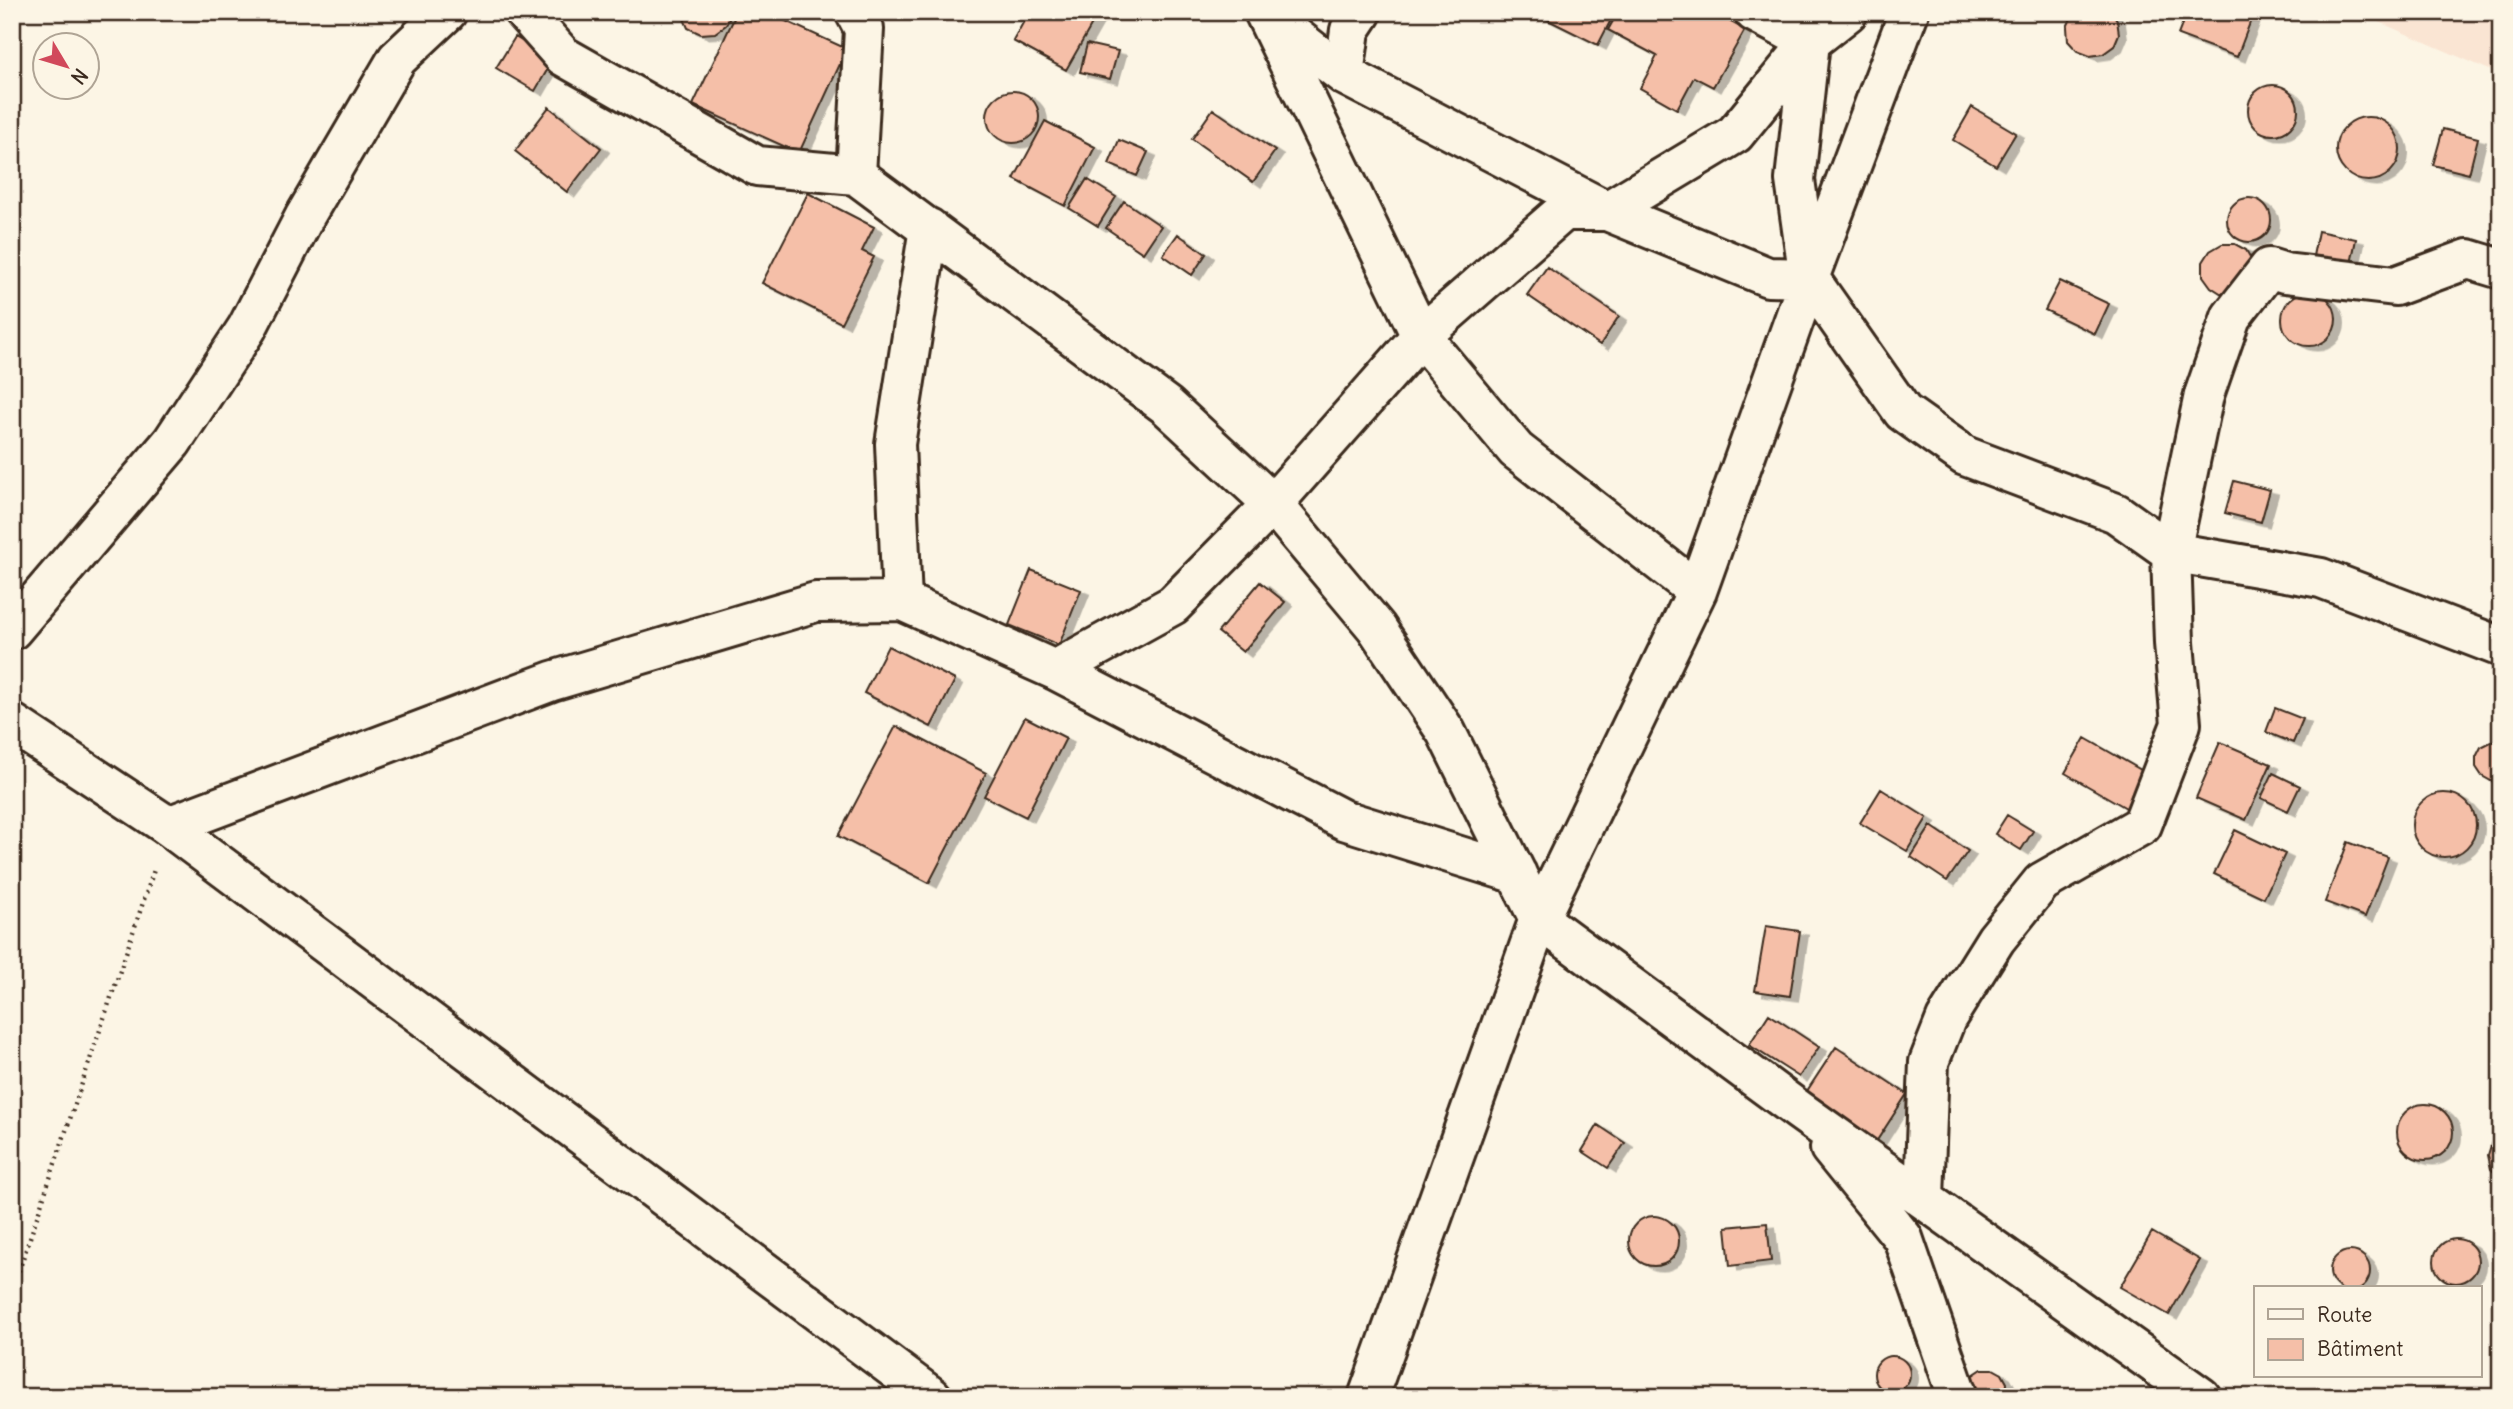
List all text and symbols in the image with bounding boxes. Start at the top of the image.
north arrow [32,32,102,102]
text: N [66,64,93,89]
legend [2254,1286,2482,1378]
text: Route [2317,1301,2372,1328]
text: Bâtiment [2317,1335,2403,1362]

